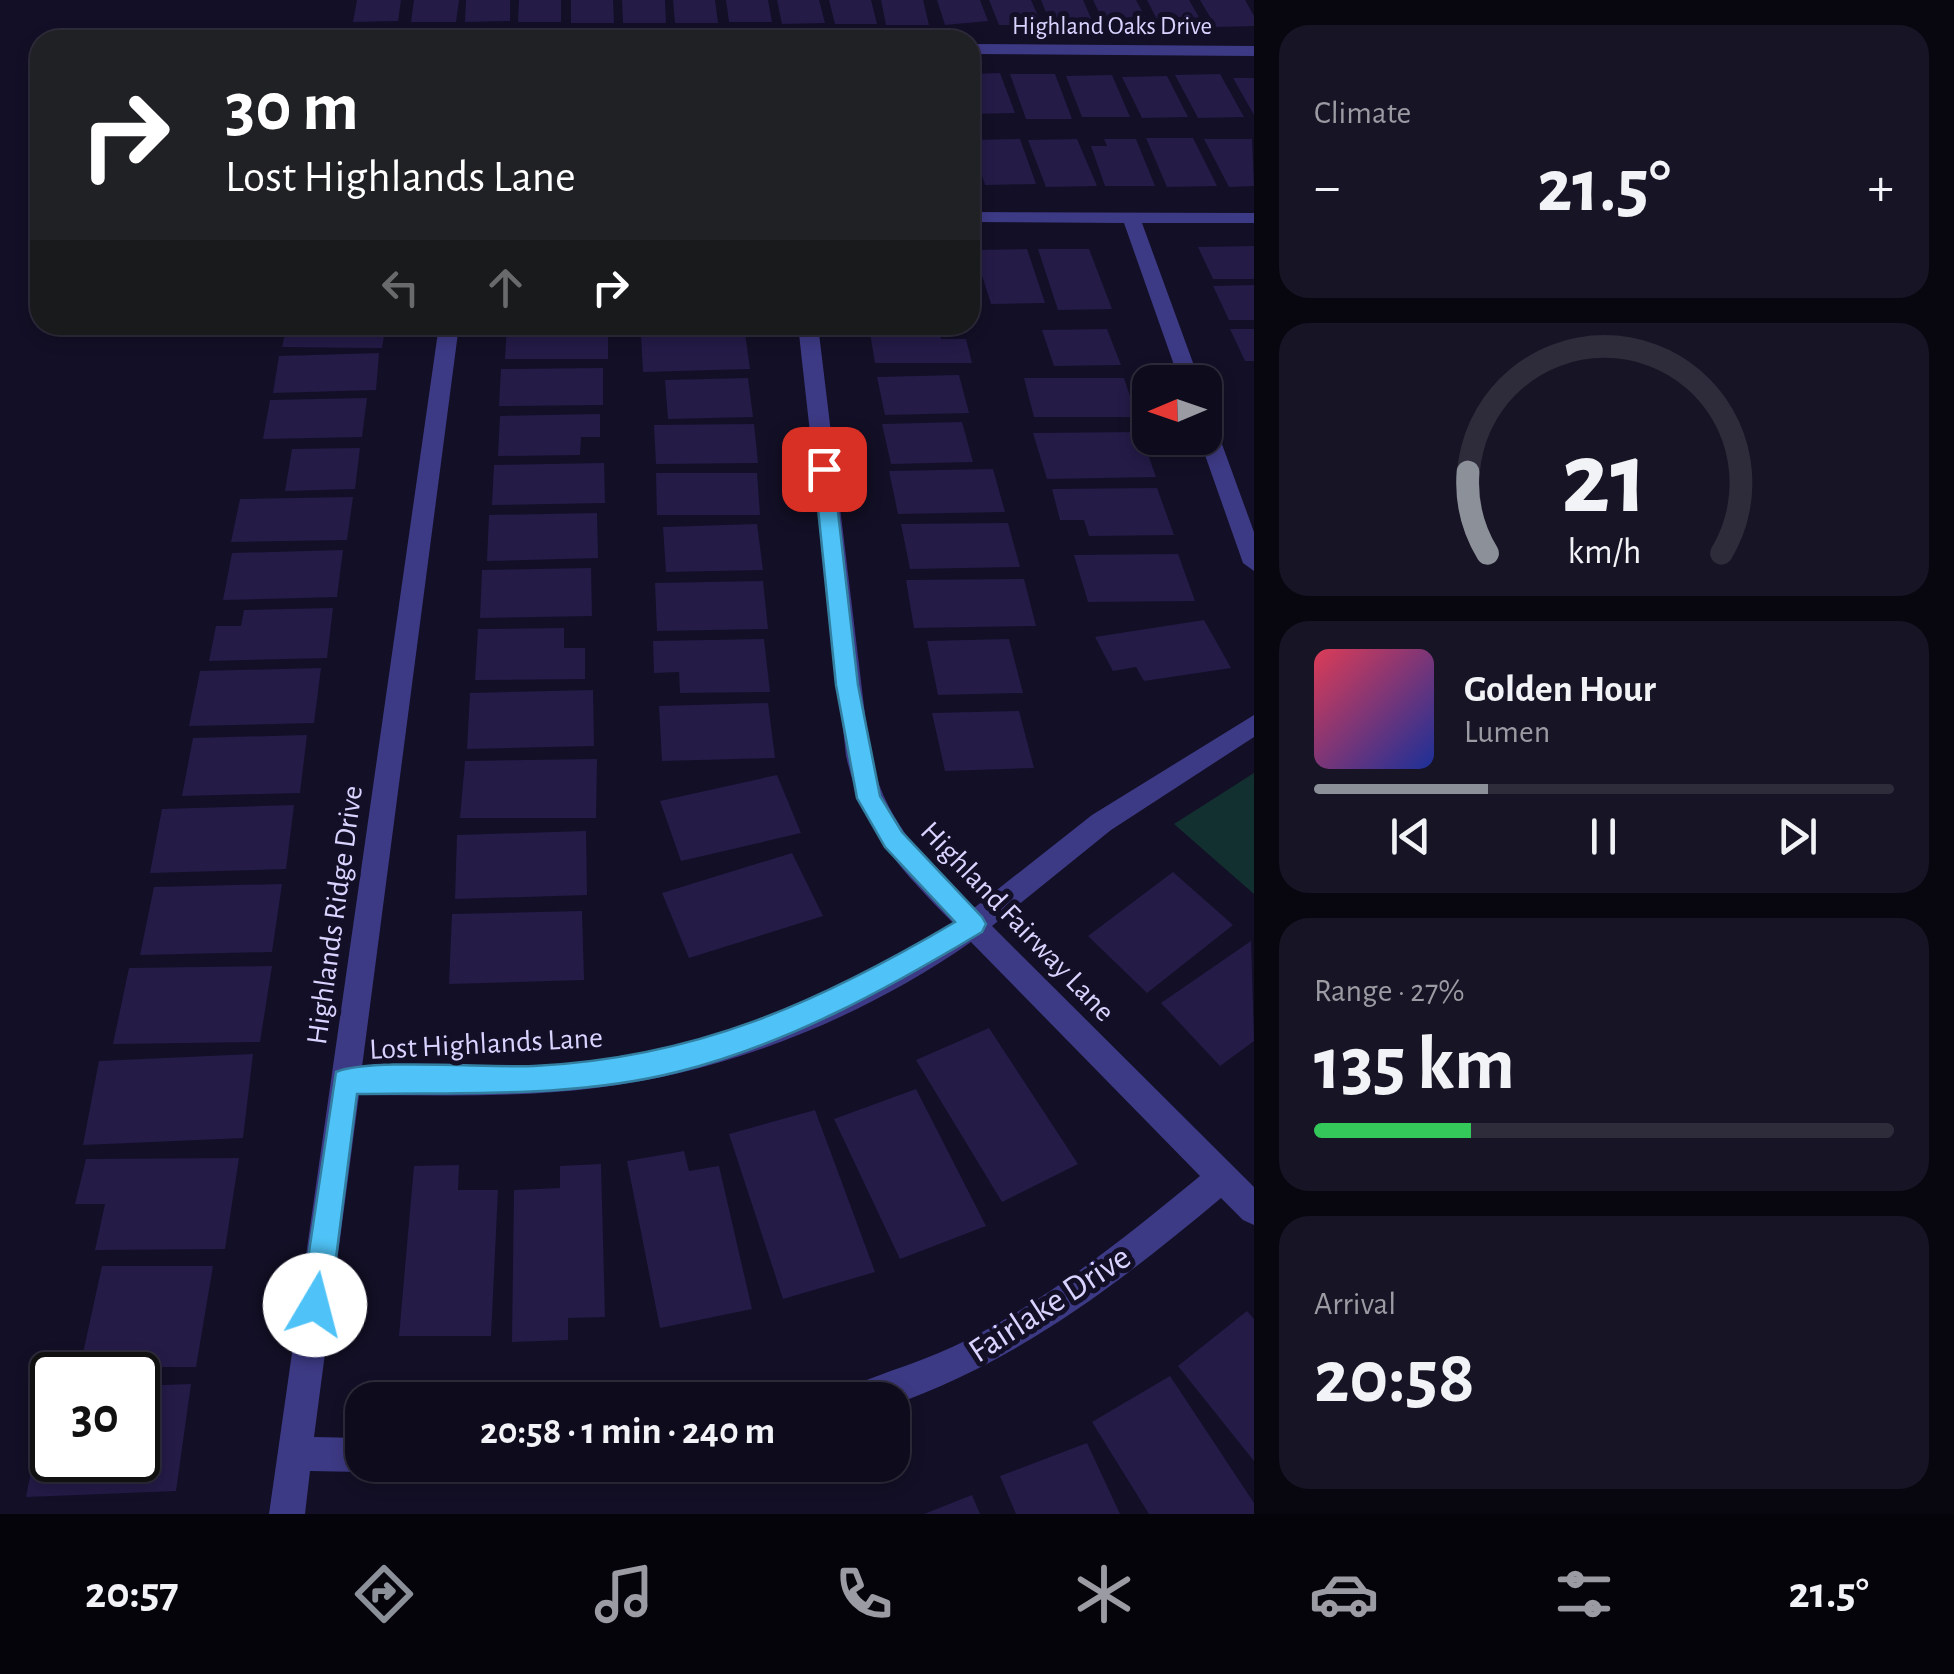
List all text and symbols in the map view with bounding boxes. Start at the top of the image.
street label: Highland Oaks Drive [1012,14,1212,39]
icon: right [60,70,190,200]
text: 30 m [225,73,359,143]
text: Climate [1314,97,1411,129]
text: 21.5° [1537,150,1671,225]
text: Lost Highlands Lane [225,155,576,200]
text: − [1314,160,1340,215]
text: + [1868,160,1894,215]
icon: left [373,260,428,315]
icon: ahead [478,260,533,315]
icon: right [583,260,638,315]
north arrow [1132,365,1222,455]
map controls [1132,365,1222,455]
pin [782,427,867,512]
text: 21 [1561,428,1647,532]
icon: arrive [797,442,852,497]
text: km/h [1567,534,1641,570]
text: Golden Hour [1464,671,1656,709]
text: Lumen [1464,716,1550,748]
street label: Highlands Ridge Drive [302,784,368,1047]
icon: previous [1383,809,1438,864]
icon: pause [1576,809,1631,864]
icon: next [1770,809,1825,864]
street label: Highland Fairway Lane [915,816,1120,1027]
text: Range · 27% [1314,975,1465,1007]
street label: Lost Highlands Lane [369,1023,604,1065]
text: 135 km [1314,1028,1515,1103]
street label: Fairlake Drive [963,1239,1137,1369]
position arrow [263,1253,367,1357]
text: Arrival [1314,1288,1396,1320]
text: 20:58 [1314,1341,1475,1416]
speed limit sign: 30 [30,1352,160,1482]
text: 20:58 · 1 min · 240 m [480,1413,775,1451]
icon: directions [349,1559,419,1629]
icon: music [589,1559,659,1629]
icon: phone [829,1559,899,1629]
icon: climate [1069,1559,1139,1629]
icon: car [1309,1559,1379,1629]
icon: filters [1549,1559,1619,1629]
text: 20:57 [85,1571,179,1616]
text: 21.5° [1789,1571,1869,1616]

